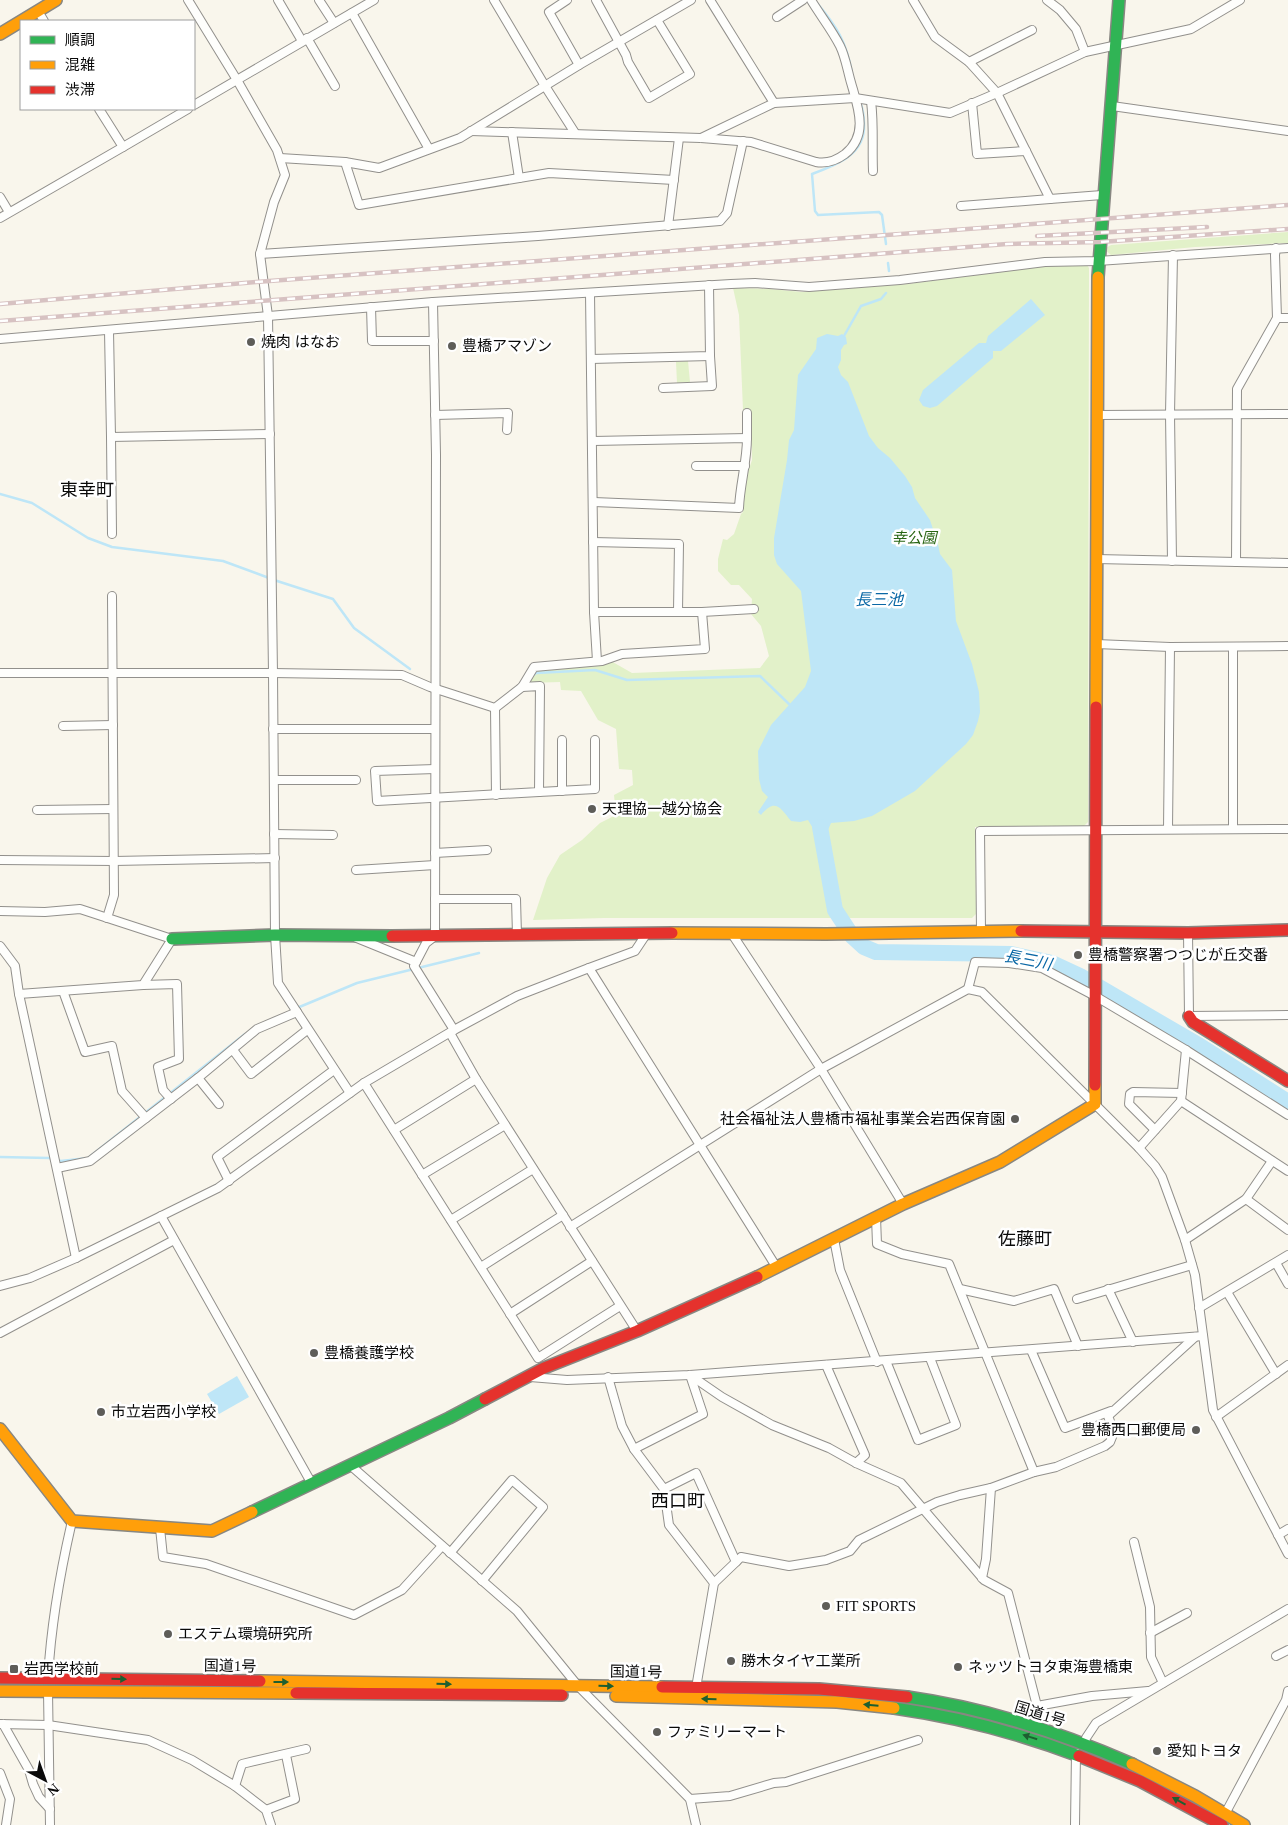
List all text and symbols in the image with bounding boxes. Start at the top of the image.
legend [20,20,195,110]
text: 順調 [65,32,95,48]
text: 混雑 [65,57,95,73]
text: 渋滞 [65,82,95,98]
place label: 焼肉 はなお [261,334,340,350]
marker: 焼肉 はなお [245,336,257,348]
place label: 豊橋アマゾン [462,338,552,354]
marker: 豊橋アマゾン [446,340,458,352]
district label: 東幸町 [60,480,114,500]
park label: 幸公園 [891,530,938,546]
water label: 長三池 [855,591,905,608]
place label: 天理協一越分協会 [602,800,722,817]
marker: 天理協一越分協会 [586,803,598,815]
water label: 長三川 [1003,947,1055,973]
place label: 豊橋警察署つつじが丘交番 [1088,947,1268,963]
marker: 豊橋警察署つつじが丘交番 [1072,949,1084,961]
place label: 社会福祉法人豊橋市福祉事業会岩西保育園 [720,1111,1005,1127]
marker: 社会福祉法人豊橋市福祉事業会岩西保育園 [1009,1113,1021,1125]
district label: 佐藤町 [998,1229,1052,1249]
place label: 豊橋養護学校 [324,1345,414,1361]
marker: 豊橋養護学校 [308,1347,320,1359]
place label: 市立岩西小学校 [111,1404,216,1420]
marker: 市立岩西小学校 [95,1406,107,1418]
place label: 豊橋西口郵便局 [1081,1422,1186,1438]
marker: 豊橋西口郵便局 [1190,1424,1202,1436]
district label: 西口町 [651,1491,705,1511]
place label: FIT SPORTS [836,1598,916,1614]
marker: FIT SPORTS [820,1600,832,1612]
place label: エステム環境研究所 [178,1626,313,1642]
marker: エステム環境研究所 [162,1628,174,1640]
place label: 勝木タイヤ工業所 [741,1653,861,1669]
marker: 勝木タイヤ工業所 [725,1655,737,1667]
street label: 国道1号 [204,1658,256,1674]
place label: ネッツトヨタ東海豊橋東 [968,1659,1133,1675]
place label: 岩西学校前 [24,1661,99,1677]
marker: ネッツトヨタ東海豊橋東 [952,1661,964,1673]
marker: 岩西学校前 [8,1663,20,1675]
street label: 国道1号 [610,1664,662,1680]
one-way arrow [111,1676,127,1684]
one-way arrow [273,1678,289,1686]
one-way arrow [436,1680,452,1688]
one-way arrow [598,1683,614,1691]
one-way arrow [700,1694,716,1702]
street label: 国道1号 [1013,1699,1067,1729]
one-way arrow [863,1701,879,1709]
place label: ファミリーマート [667,1724,787,1740]
marker: ファミリーマート [651,1726,663,1738]
one-way arrow [1022,1733,1037,1741]
place label: 愛知トヨタ [1167,1743,1242,1759]
marker: 愛知トヨタ [1151,1745,1163,1757]
north arrow [20,1755,70,1805]
text: N [44,1780,62,1798]
one-way arrow [1173,1796,1186,1805]

